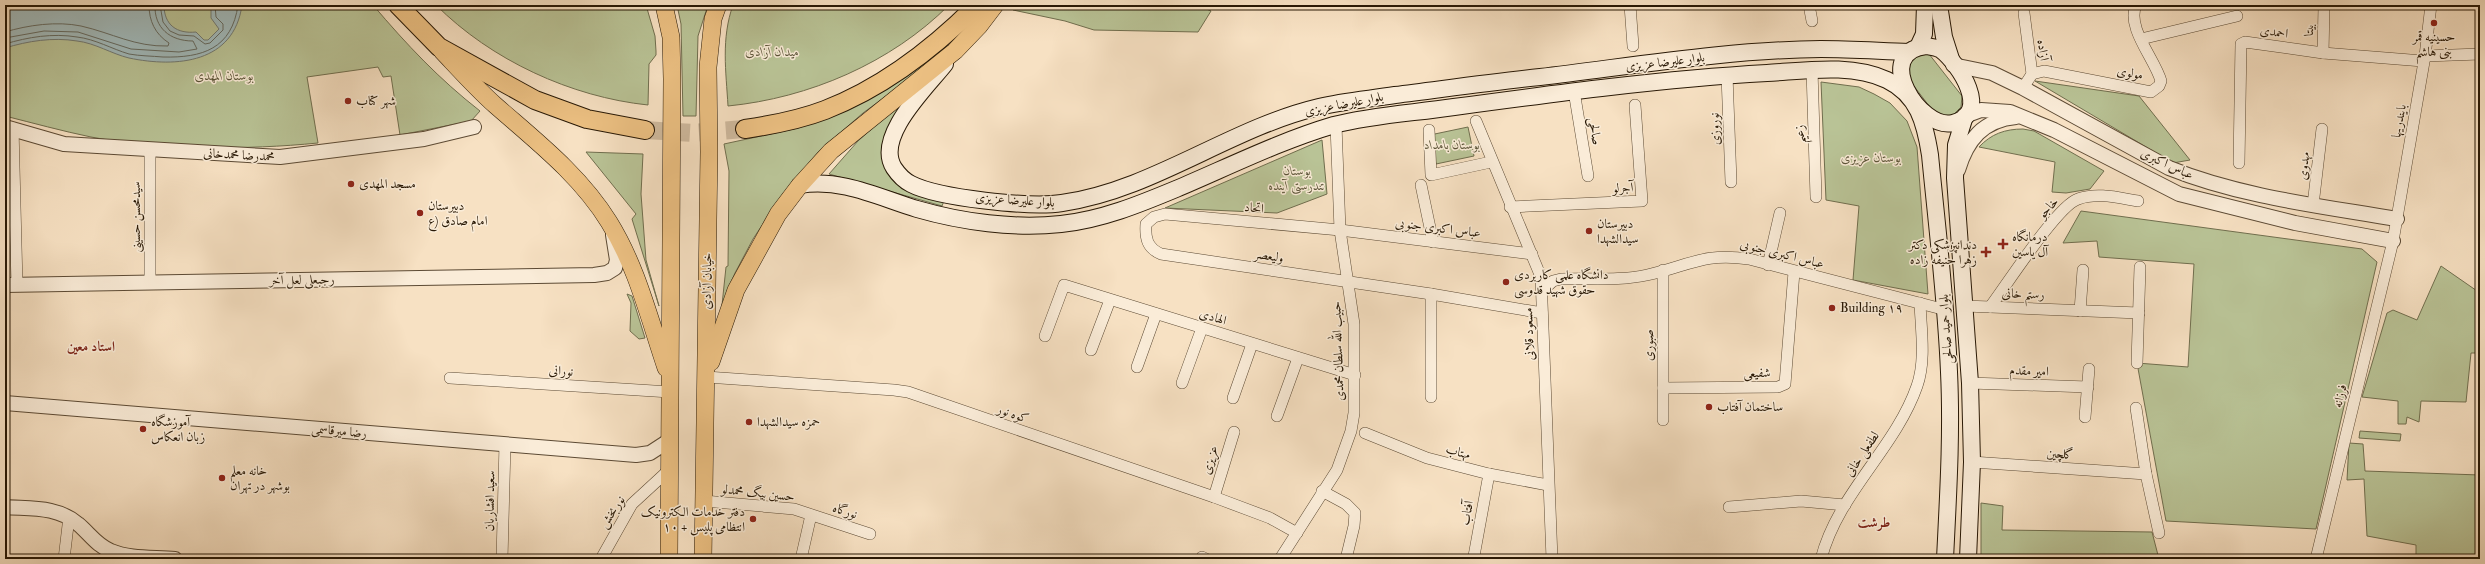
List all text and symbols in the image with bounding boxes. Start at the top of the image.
marker: حسینیه قمر بنی هاشم [2429,18,2439,28]
street label: احمدی [2259,22,2289,42]
street label: بیتا [2301,24,2317,36]
place label: حسینیه قمر بنی هاشم [2411,29,2455,65]
street label: آزاده [2034,38,2053,63]
park label: میدان آزادی [745,44,799,60]
street label: بلوار علیرضا عزیزی [1624,49,1706,76]
street label: مولوی [2116,63,2144,83]
park label: بوستان المهدی [194,68,254,84]
street label: بلوار علیرضا عزیزی [1303,89,1385,120]
place label: شهر کتاب [356,93,396,109]
marker: شهر کتاب [343,96,353,106]
street label: بایندریها [2388,103,2410,139]
street label: نوروزی [1706,112,1724,146]
street label: صالحی [1584,116,1605,146]
street label: زعیم [1792,124,1813,144]
park label: بوستان بامداد [1424,137,1481,153]
street label: محمدرضا محمدخانی [203,145,275,165]
street label: عباس اکبری [2138,145,2196,183]
park label: بوستان عزیزی [1841,150,1902,167]
street label: مهدوی [2295,151,2313,181]
park label: بوستان تندرستی آینده [1269,163,1326,195]
place label: مسجد المهدی [359,176,416,192]
marker: مسجد المهدی [346,179,356,189]
street label: آجرلو [1610,179,1635,197]
street label: سیدمحسن حسینی [128,181,145,253]
street label: بلوار علیرضا عزیزی [975,189,1055,212]
street label: خاجو [2033,194,2062,224]
place label: دبیرستان امام صادق (ع [428,198,488,232]
street label: اتحاد [1243,199,1265,217]
marker: دبیرستان امام صادق (ع [415,208,425,218]
street label: عباس اکبری جنوبی [1394,215,1482,242]
place label: دبيرستان سیدالشهدا [1597,216,1639,247]
marker: دبيرستان سیدالشهدا [1584,226,1594,236]
place label: درمانگاه آل یاسین [2012,228,2049,260]
street label: عباس اکبری جنوبی [1738,236,1826,273]
place label: دندانپزشکی دکتر زهرا حنیفه زاده [1907,237,1977,268]
marker: درمانگاه آل یاسین [1997,238,2009,250]
street label: ولیعصر [1251,245,1285,266]
marker: دندانپزشکی دکتر زهرا حنیفه زاده [1980,246,1992,258]
street label: خیابان آزادی [699,252,715,310]
place label: دانشگاه علمی کاربردی حقوق شهید قدوسی [1514,266,1609,299]
street label: رجبعلی لعل آخر [267,271,335,291]
marker: دانشگاه علمی کاربردی حقوق شهید قدوسی [1501,277,1511,287]
street label: رستم خانی [2001,285,2045,308]
street label: بلوار حمید صالحی [1936,293,1957,364]
place label: Building ۱۹ [1840,300,1903,316]
street label: حبیب الله سلطان محمدی [1325,301,1349,401]
marker: Building ۱۹ [1827,303,1837,313]
street label: الهادی [1197,305,1229,329]
street label: مسعود قلانی [1520,307,1538,361]
street label: صبوری [1641,329,1657,361]
district label: استاد معین [67,338,115,355]
street label: نورانی [548,362,574,380]
street label: امیر مقدم [2009,362,2049,383]
street label: شفیعی [1743,365,1771,382]
street label: فرزانه [2329,382,2351,409]
place label: ساختمان آفتاب [1717,399,1783,415]
street label: کوه نور [993,400,1031,427]
marker: ساختمان آفتاب [1704,402,1714,412]
place label: آموزشگاه زبان انعکاس [151,413,205,445]
place label: حمزه سیدالشهدا [757,414,820,430]
marker: حمزه سیدالشهدا [744,417,754,427]
street label: رضا میرقاسمی [310,421,367,442]
marker: آموزشگاه زبان انعکاس [138,424,148,434]
street label: لطفعلی خانی [1841,428,1885,481]
street label: مهتاب [1444,441,1472,463]
street label: عزیزی [1198,444,1223,477]
street label: گلچین [2046,445,2074,464]
place label: خانه معلم بوشهر در تهران [230,463,290,494]
street label: سعید افشاریان [481,470,499,532]
marker: خانه معلم بوشهر در تهران [217,473,227,483]
street label: حسین بیگ محمدلو [719,480,796,505]
street label: نوربخش [595,493,629,532]
street label: آفتاب [1457,498,1477,527]
street label: نورگاه [831,500,859,522]
place label: دفتر خدمات الکترونیک انتظامی پلیس + ۱۰ [641,504,745,536]
marker: دفتر خدمات الکترونیک انتظامی پلیس + ۱۰ [748,514,758,524]
district label: طرشت [1857,514,1891,532]

